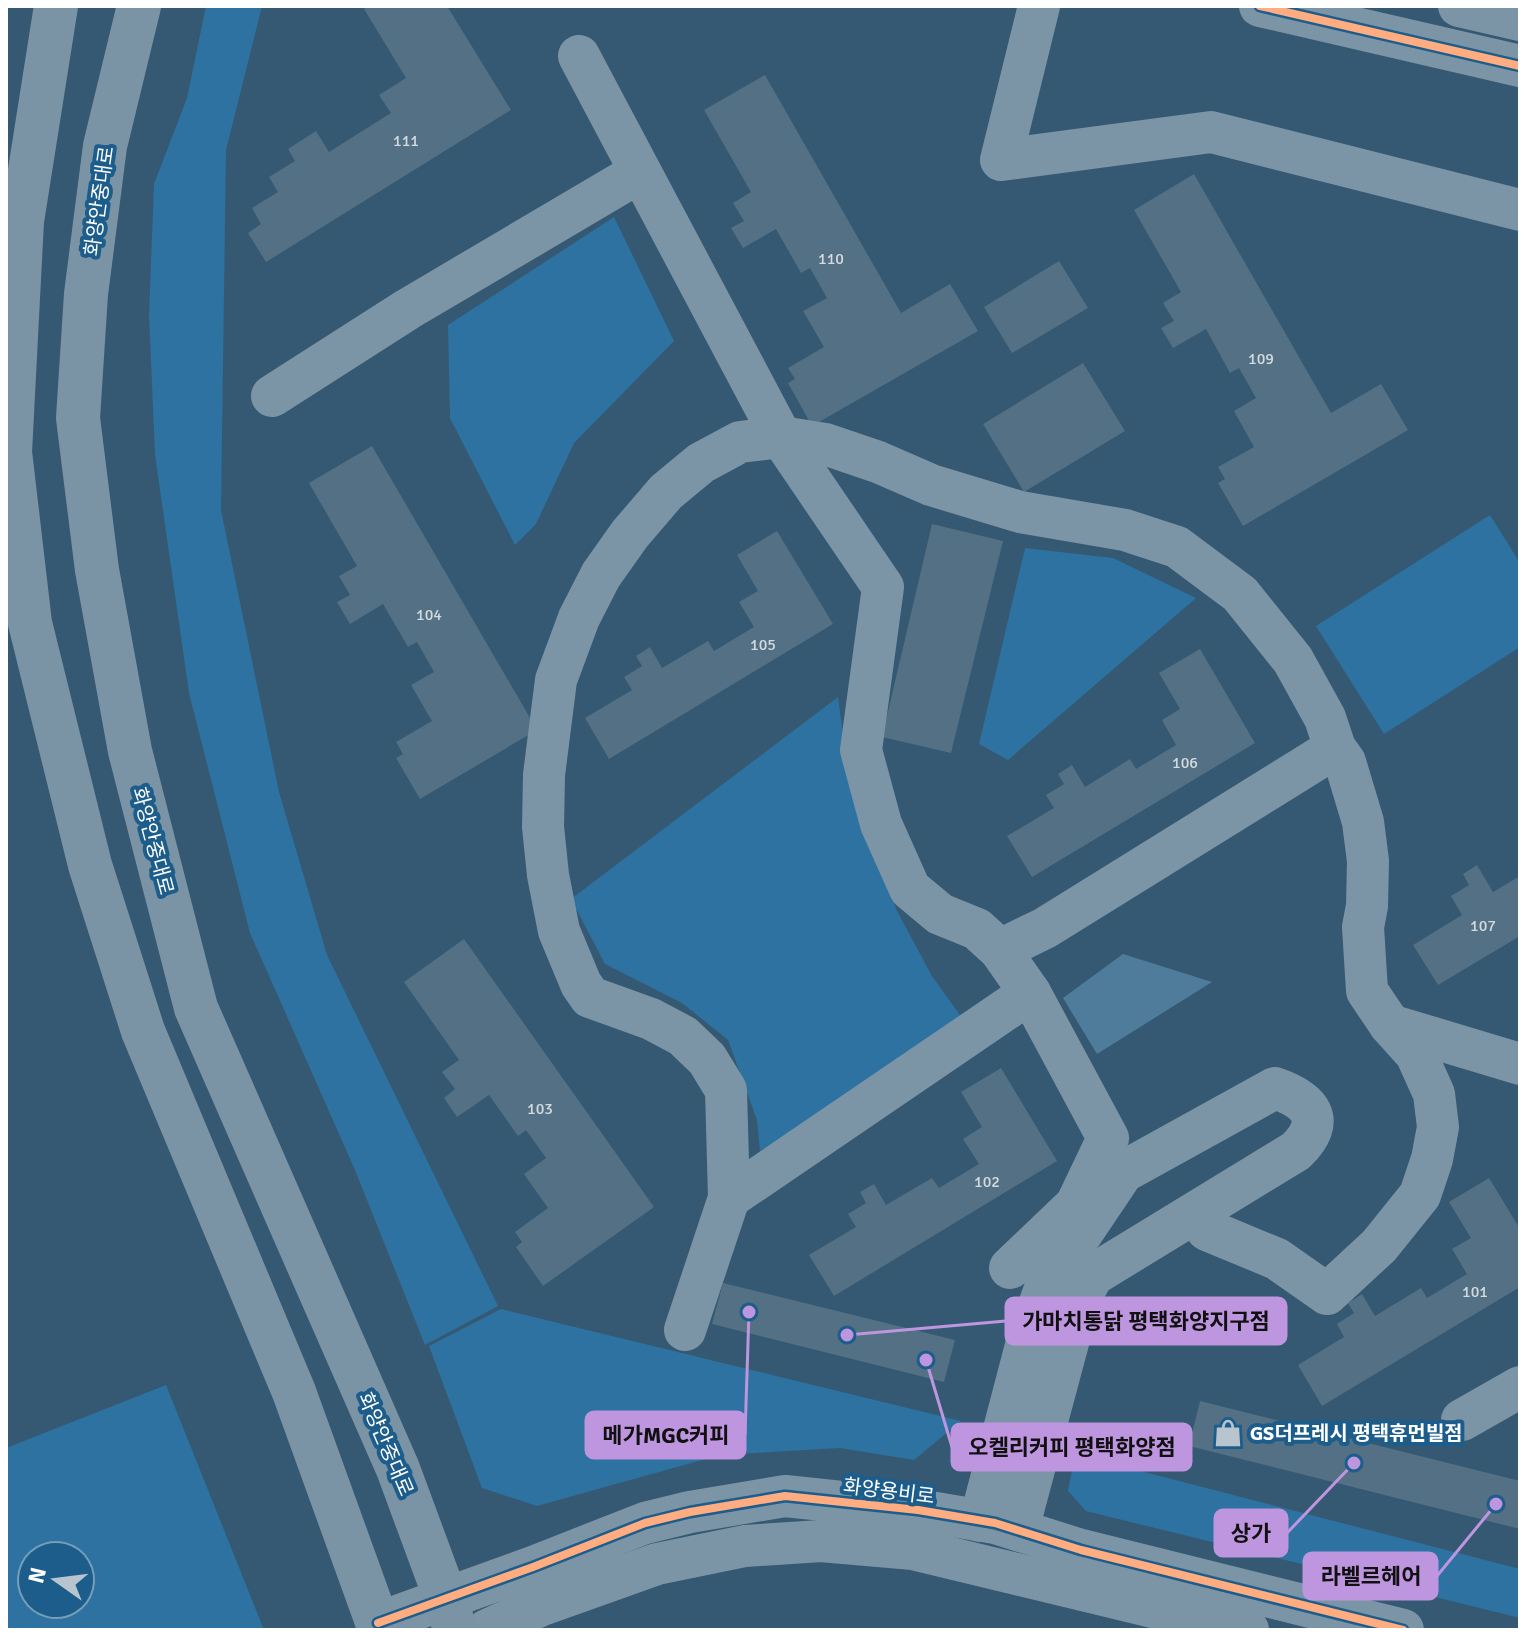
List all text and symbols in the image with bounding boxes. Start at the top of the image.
house number: 111 [393,131,419,151]
street label: 화양안중대로 [79,145,120,257]
house number: 110 [818,249,844,269]
house number: 109 [1248,349,1274,369]
house number: 104 [416,605,442,625]
house number: 105 [750,635,776,655]
house number: 106 [1172,753,1198,773]
street label: 화양안중대로 [126,785,179,898]
house number: 107 [1470,916,1496,936]
house number: 103 [527,1099,553,1119]
house number: 102 [974,1172,1000,1192]
house number: 101 [1462,1282,1488,1302]
callout: 가마치통닭 평택화양지구점 [1006,1298,1286,1344]
text: 가마치통닭 평택화양지구점 [1022,1308,1270,1335]
street label: 화양안중대로 [352,1388,419,1500]
callout: 메가MGC커피 [586,1412,745,1458]
shop icon: GS더프레시 평택휴먼빌점 [1213,1418,1243,1448]
place label: GS더프레시 평택휴먼빌점 [1250,1421,1463,1446]
text: 메가MGC커피 [602,1422,730,1449]
callout: 오켈리커피 평택화양점 [952,1424,1191,1470]
text: 오켈리커피 평택화양점 [968,1434,1176,1461]
street label: 화양용비로 [842,1473,936,1510]
callout: 상가 [1215,1510,1287,1556]
text: 상가 [1231,1520,1271,1547]
north arrow [16,1540,96,1620]
callout: 라벨르헤어 [1304,1553,1437,1599]
text: 라벨르헤어 [1320,1563,1422,1590]
text: N [22,1565,52,1586]

